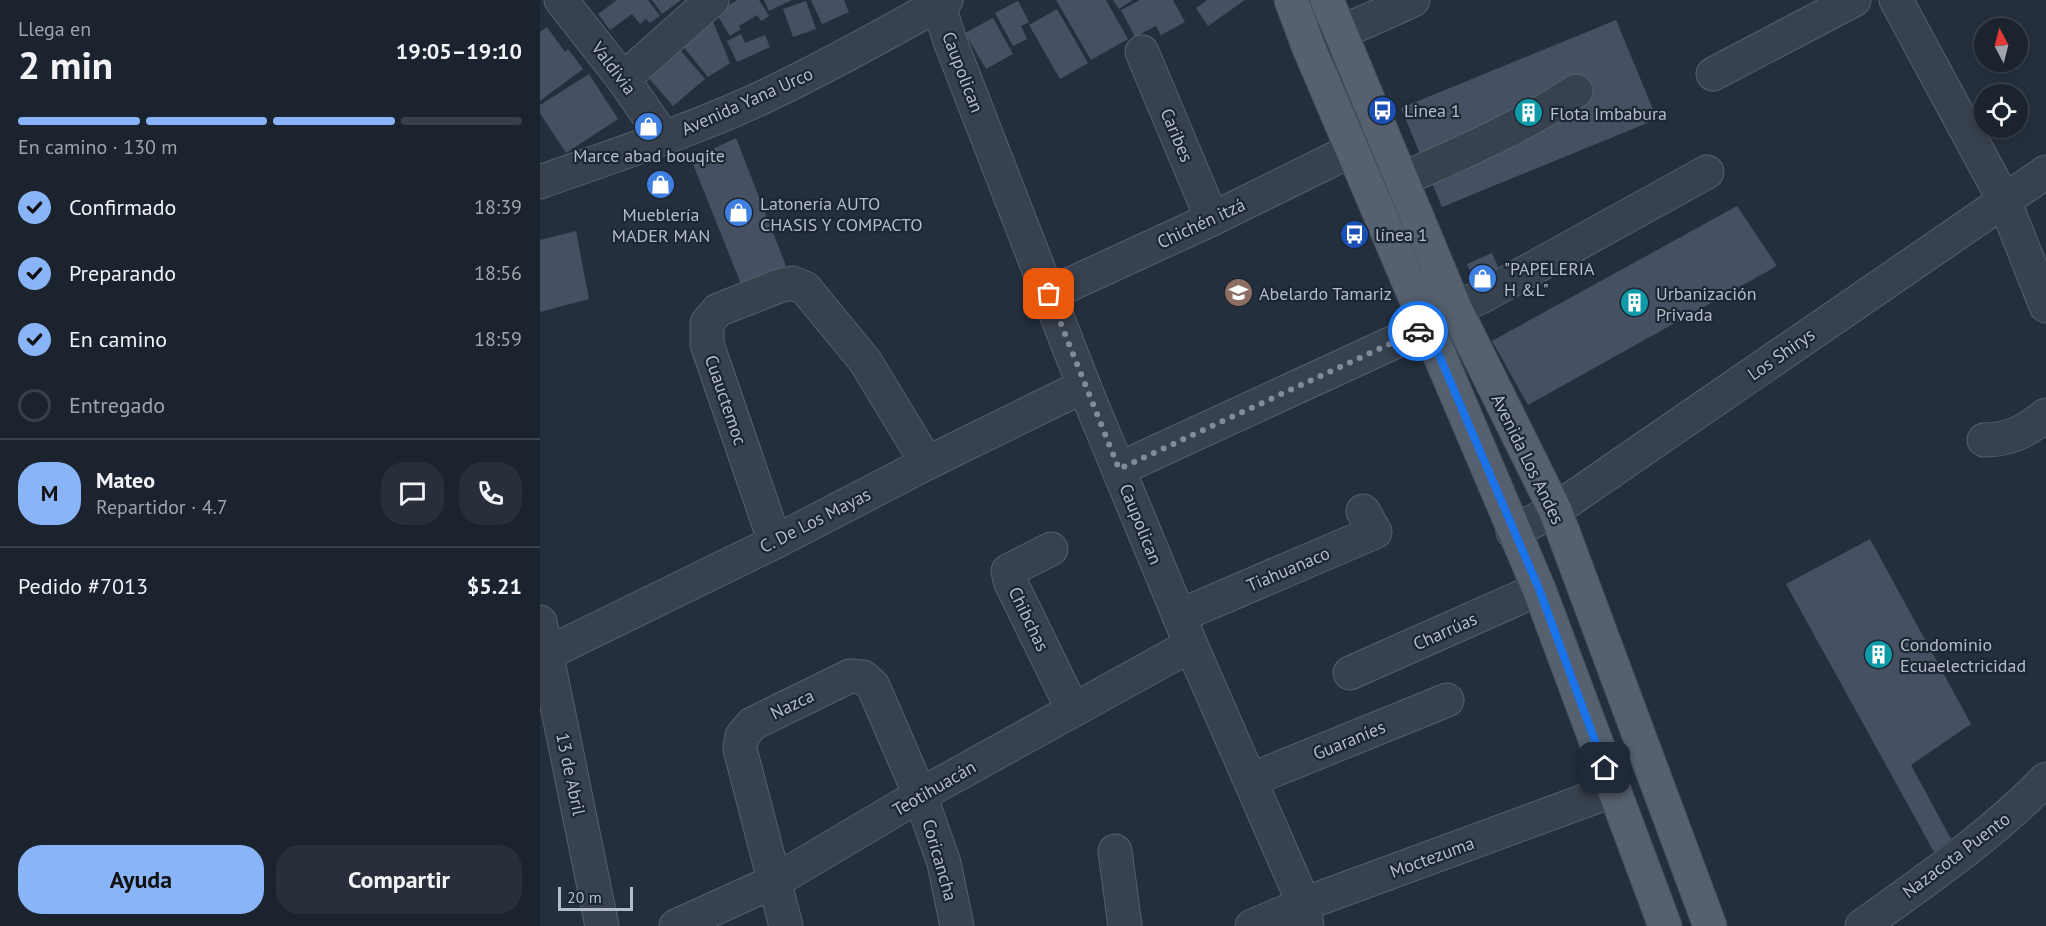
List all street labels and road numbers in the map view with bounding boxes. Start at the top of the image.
street label: Caupolican [937,28,989,116]
street label: Valdivia [586,36,641,99]
street label: Avenida Yana Urco [678,62,816,140]
street label: Caribes [1155,105,1199,165]
street label: Chichén itzá [1153,193,1249,253]
street label: Los Shirys [1743,323,1819,385]
street label: Cuauctemoc [700,352,752,448]
street label: Avenida Los Andes [1487,390,1569,528]
street label: Caupolican [1114,480,1168,568]
street label: C. De Los Mayas [756,482,874,558]
street label: Tiahuanaco [1243,541,1333,597]
street label: Chibchas [1004,583,1054,655]
street label: Charrúas [1409,607,1481,655]
street label: Nazca [766,684,818,724]
street label: Guaraníes [1309,715,1389,765]
street label: 13 de Abril [551,731,591,818]
street label: Teotihuacán [888,755,980,821]
street label: Nazacota Puento [1898,807,2014,903]
street label: Coricancha [917,816,963,904]
street label: Moctezuma [1387,831,1477,883]

